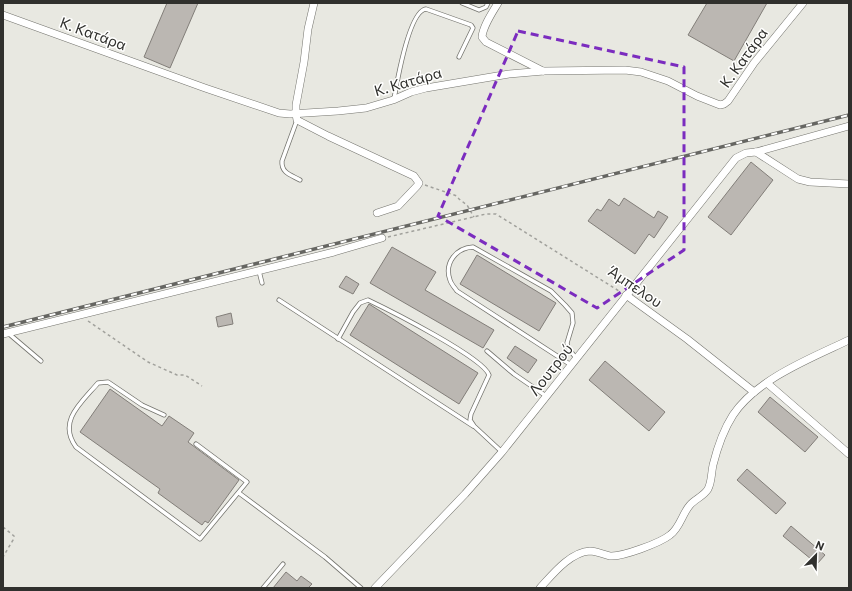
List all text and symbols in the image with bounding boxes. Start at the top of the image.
street label: Κ. Κατάρα [58,13,129,53]
street label: Κ. Κατάρα [715,24,771,91]
street label: Κ. Κατάρα [372,63,444,99]
street label: Άμπελου [604,261,666,311]
street label: Λουτρού [524,340,576,399]
north arrow [796,535,836,575]
text: N [814,538,826,553]

